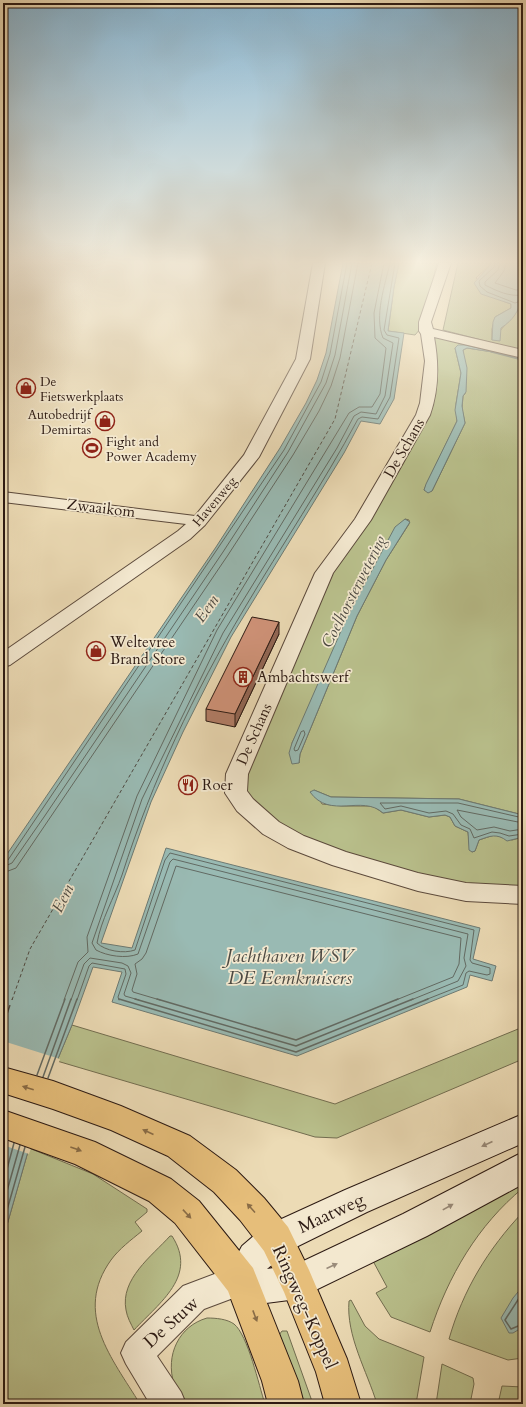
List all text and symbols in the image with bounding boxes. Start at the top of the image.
place label: De Fietswerkplaats [40,373,123,406]
shop icon: De Fietswerkplaats [15,377,37,399]
place label: Autobedrijf Demirtas [28,406,93,439]
shop icon: Autobedrijf Demirtas [94,410,116,432]
street label: De Schans [379,415,429,481]
place label: Fight and Power Academy [106,433,197,466]
sports icon: Fight and Power Academy [81,437,103,459]
street label: Havenweg [189,472,241,530]
street label: Zwaaikom [66,494,137,522]
water label: Coelhorsterwetering [316,531,392,651]
water label: Eem [190,590,224,627]
place label: Weltevree Brand Store [109,632,186,669]
shop icon: Weltevree Brand Store [85,640,107,662]
building icon: Ambachtswerf [232,666,254,688]
place label: Ambachtswerf [257,667,351,687]
street label: De Schans [232,700,276,768]
restaurant icon: Roer [177,774,199,796]
place label: Roer [202,775,233,795]
water label: Eem [47,881,79,916]
water label: Jachthaven WSV DE Eemkruisers [222,943,356,991]
one-way arrow [22,1085,34,1091]
one-way arrow [142,1129,153,1135]
one-way arrow [481,1141,493,1147]
one-way arrow [71,1146,83,1152]
street label: Maatweg [294,1187,369,1240]
one-way arrow [247,1203,256,1214]
one-way arrow [442,1204,454,1210]
one-way arrow [183,1209,192,1219]
street label: Ringweg-Koppel [266,1241,343,1374]
one-way arrow [327,1263,338,1269]
street label: De Stuw [138,1290,205,1354]
one-way arrow [252,1311,258,1322]

